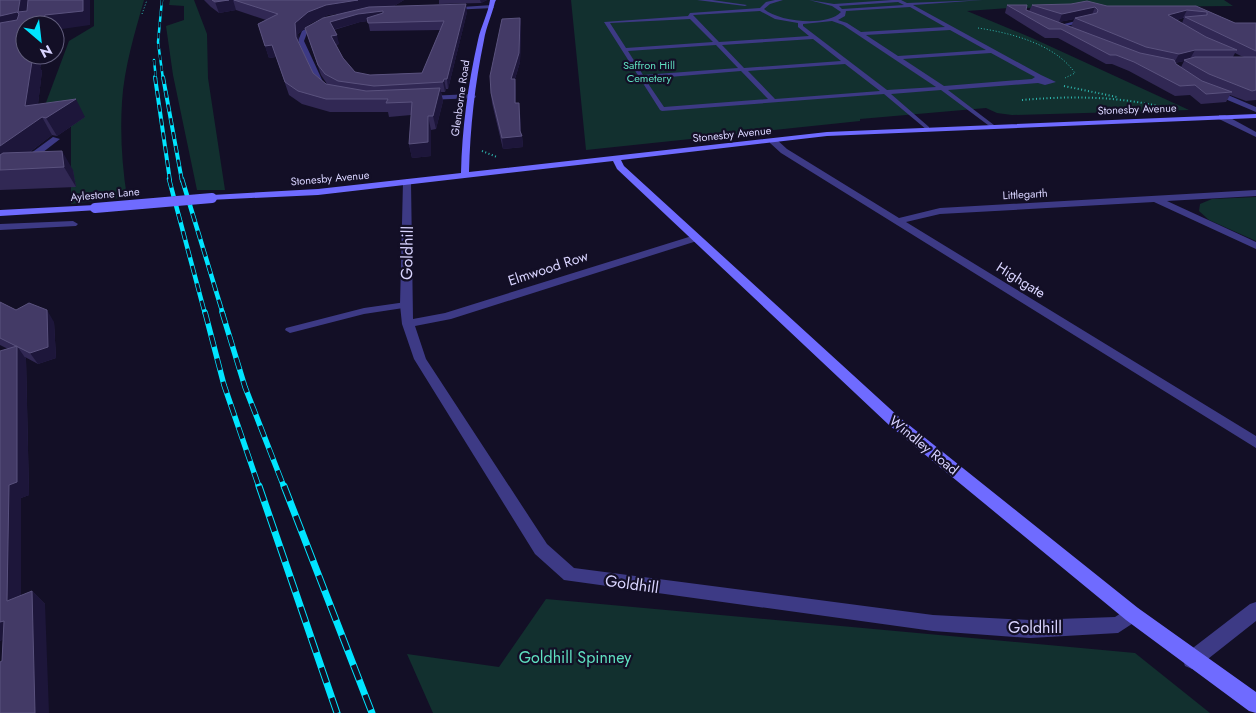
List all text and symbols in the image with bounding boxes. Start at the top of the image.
north arrow [15,15,65,65]
text: N [36,40,56,63]
park label: Saffron Hill Cemetery [623,57,675,86]
street label: Glenborne Road [447,59,473,137]
street label: Stonesby Avenue [1097,100,1177,118]
street label: Stonesby Avenue [692,122,772,146]
street label: Stonesby Avenue [290,167,370,189]
street label: Aylestone Lane [70,183,141,205]
street label: Littlegarth [1002,185,1048,203]
street label: Goldhill [395,226,419,280]
street label: Elmwood Row [505,245,591,290]
street label: Highgate [993,257,1049,303]
street label: Windley Road [885,411,963,479]
street label: Goldhill [604,569,660,599]
street label: Goldhill [1008,616,1062,639]
park label: Goldhill Spinney [519,646,632,669]

